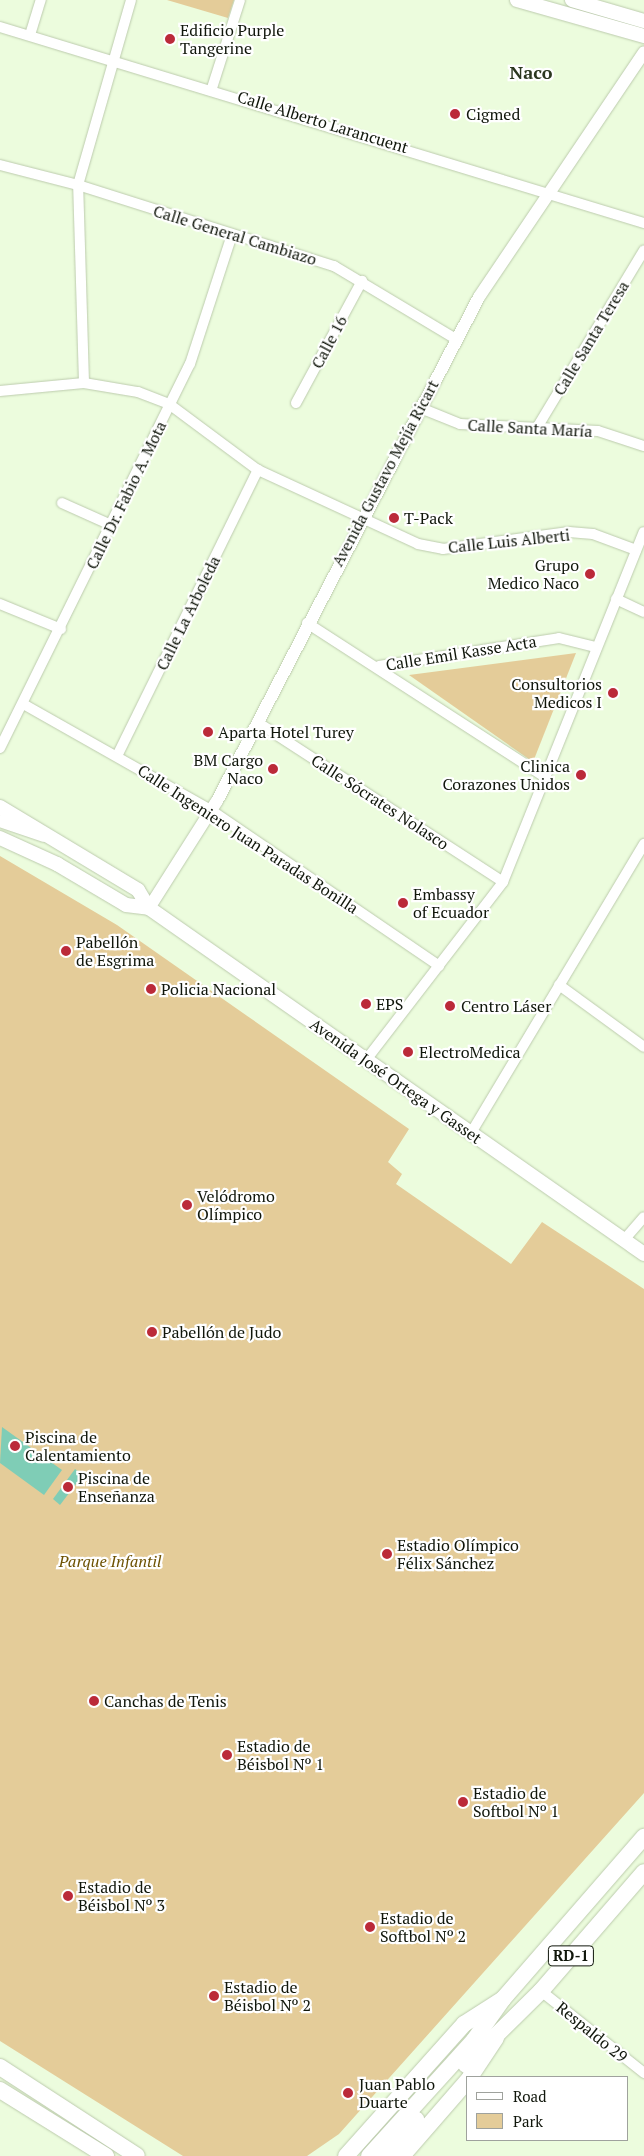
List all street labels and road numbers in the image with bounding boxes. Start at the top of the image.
street label: Calle Alberto Larancuent [235,87,411,157]
street label: Calle General Cambiazo [151,201,319,269]
street label: Calle Santa Teresa [549,277,633,399]
street label: Calle 16 [307,312,351,372]
street label: Avenida Gustavo Mejía Ricart [328,376,442,570]
street label: Calle Santa María [467,415,593,441]
street label: Calle Dr. Fabio A. Mota [81,417,171,573]
street label: Calle Luis Alberti [447,525,571,557]
street label: Calle La Arboleda [152,553,224,673]
street label: Calle Emil Kasse Acta [384,632,538,674]
street label: Calle Sócrates Nolasco [308,750,452,854]
street label: Calle Ingeniero Juan Paradas Bonilla [134,760,362,918]
street label: Avenida José Ortega y Gasset [306,1014,486,1148]
road number: RD-1 [547,1944,595,1968]
street label: Respaldo 29 [553,1998,631,2066]

